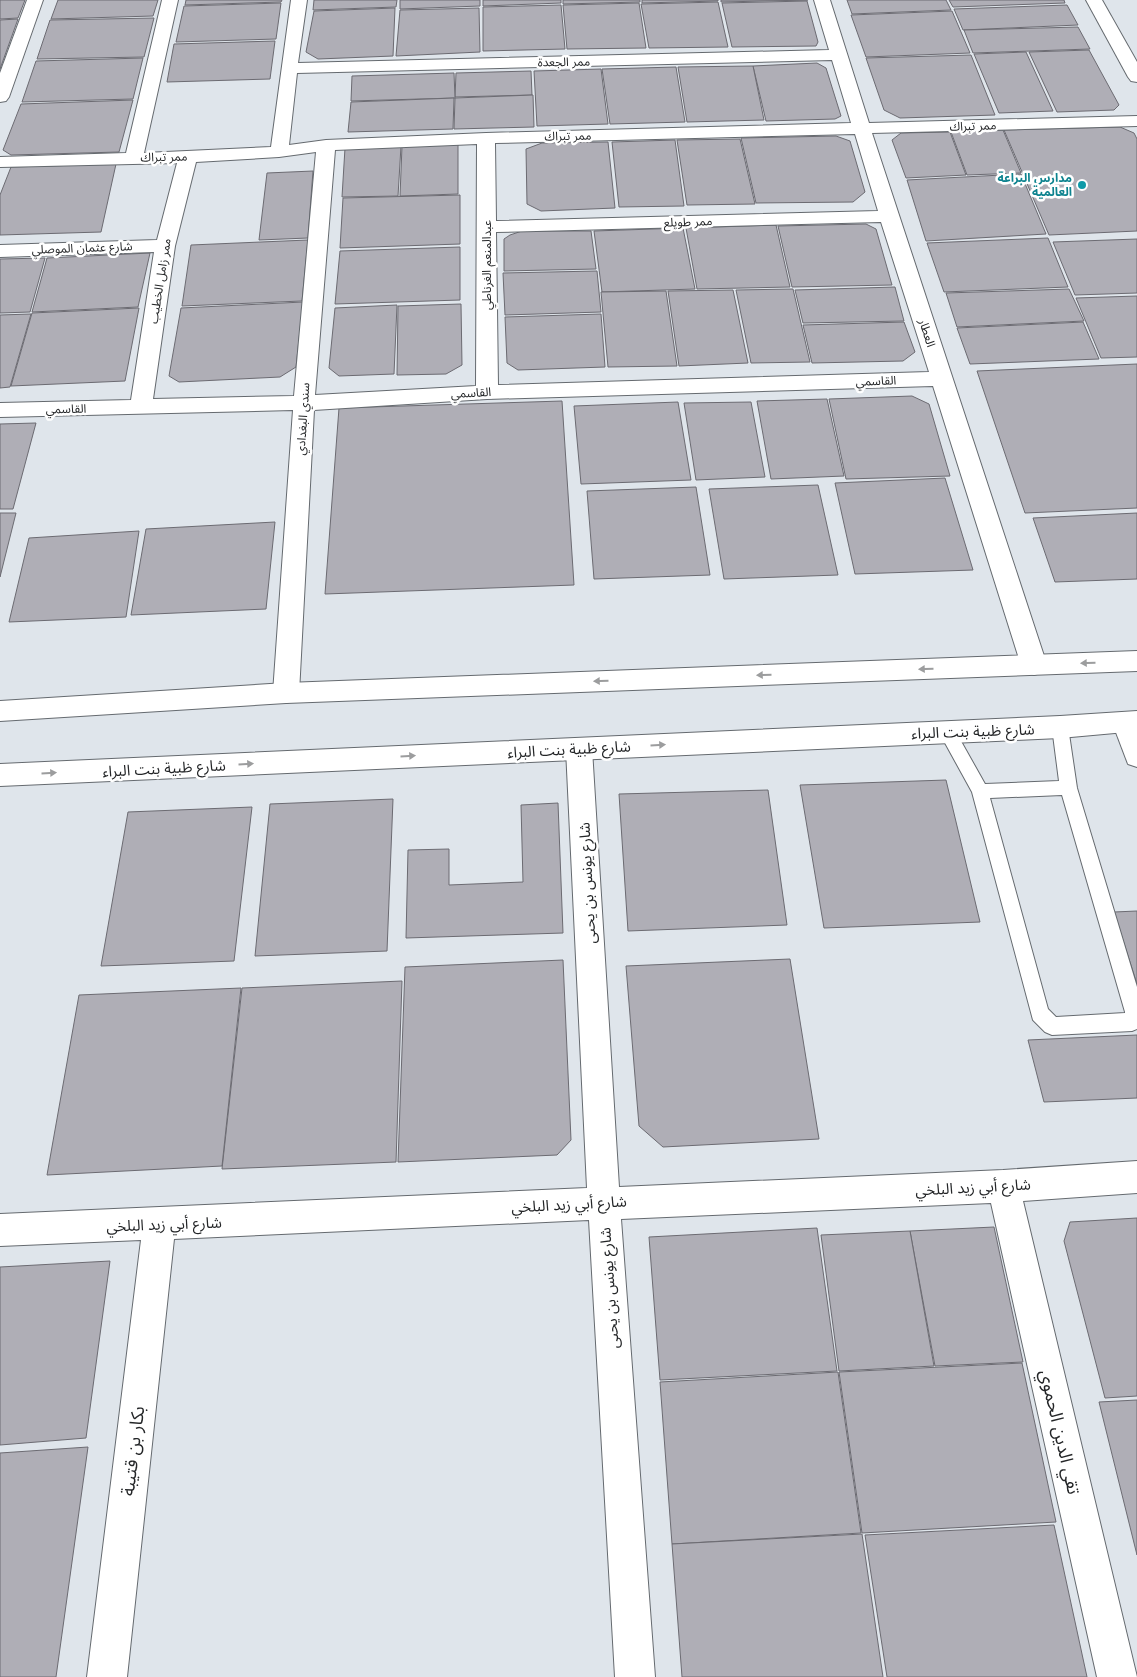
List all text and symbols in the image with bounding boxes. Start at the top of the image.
street label: ممر الجعدة [538,55,590,69]
street label: ممر تبراك [949,118,997,134]
street label: ممر تبراك [544,129,592,143]
street label: ممر تبراك [140,150,188,164]
place label: مدارس البراعة العالمية [997,171,1072,199]
marker: مدارس البراعة العالمية [1076,179,1088,191]
street label: ممر طويلع [663,214,713,232]
street label: عبدالمنعم الغرناطي [480,220,497,310]
street label: ممر زامل الخطيب [146,237,174,325]
street label: شارع عثمان الموصلي [31,239,133,260]
street label: العطار [916,316,938,349]
street label: القاسمي [855,373,897,391]
street label: سندي البغدادي [293,382,315,456]
street label: القاسمي [450,385,492,404]
street label: القاسمي [46,402,87,419]
one-way arrow [1080,659,1096,667]
one-way arrow [918,665,934,673]
one-way arrow [755,671,771,679]
one-way arrow [593,678,609,686]
street label: شارع ظبية بنت البراء [911,720,1035,746]
street label: شارع ظبية بنت البراء [507,737,632,765]
one-way arrow [650,741,666,749]
one-way arrow [401,752,417,760]
street label: شارع ظبية بنت البراء [102,756,227,784]
one-way arrow [238,759,254,767]
one-way arrow [41,768,57,776]
street label: شارع يونس بن يحىى [575,821,603,944]
street label: شارع أبي زيد البلخي [915,1175,1032,1203]
street label: شارع أبي زيد البلخي [511,1192,628,1220]
street label: شارع أبي زيد البلخي [106,1213,222,1239]
street label: شارع يونس بن يحىى [596,1226,626,1349]
street label: تقي الدين الحموي [1033,1368,1084,1497]
street label: بكار بن قتيبة [118,1405,149,1497]

